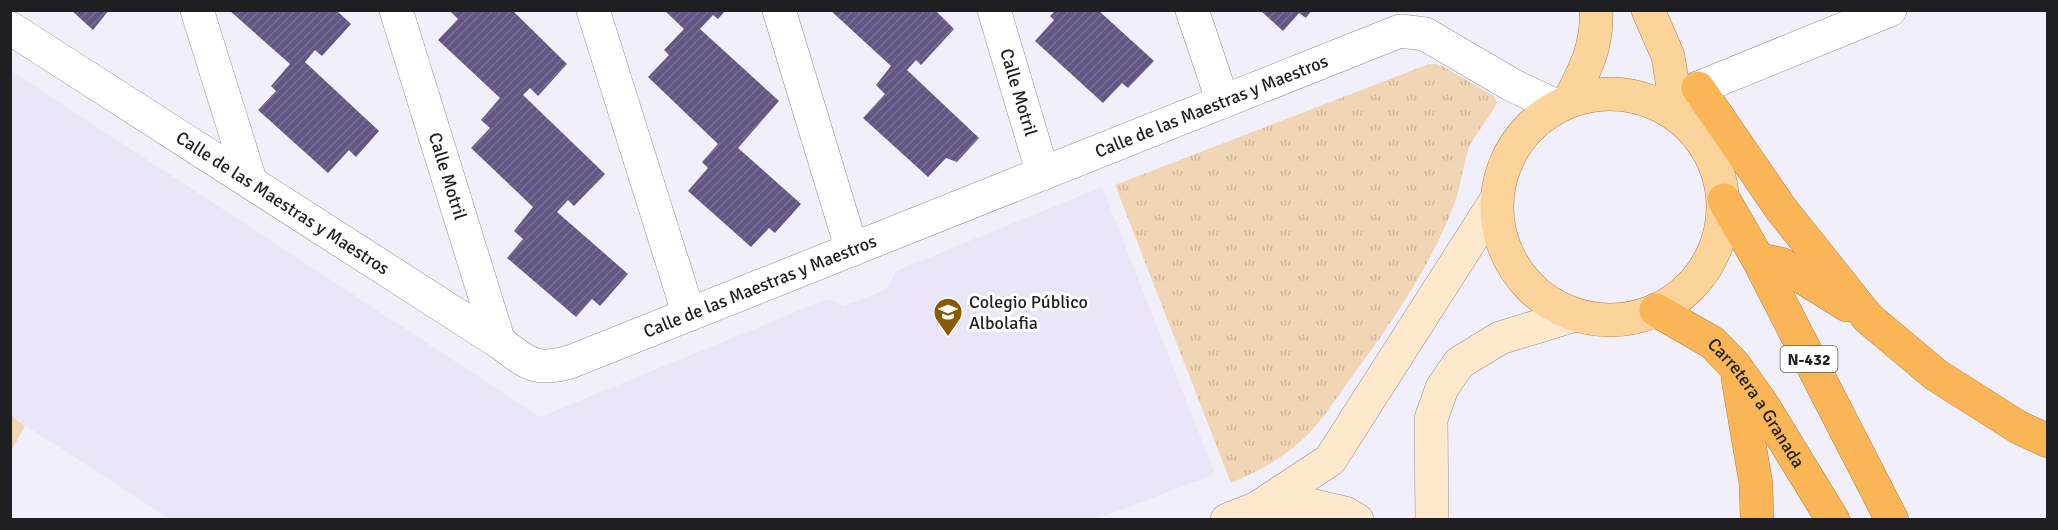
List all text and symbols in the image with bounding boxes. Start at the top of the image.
street label: Calle Motril [995,46,1042,139]
street label: Calle de las Maestras y Maestros [1092,50,1331,163]
street label: Calle de las Maestras y Maestros [172,127,393,280]
street label: Calle Motril [424,130,471,223]
street label: Calle de las Maestras y Maestros [640,230,880,343]
place label: Colegio Público Albolafia [969,291,1088,334]
school or university icon: Colegio Público Albolafia [932,296,964,338]
street label: Carretera a Granada [1703,333,1809,472]
road number: N-432 [1780,346,1838,372]

